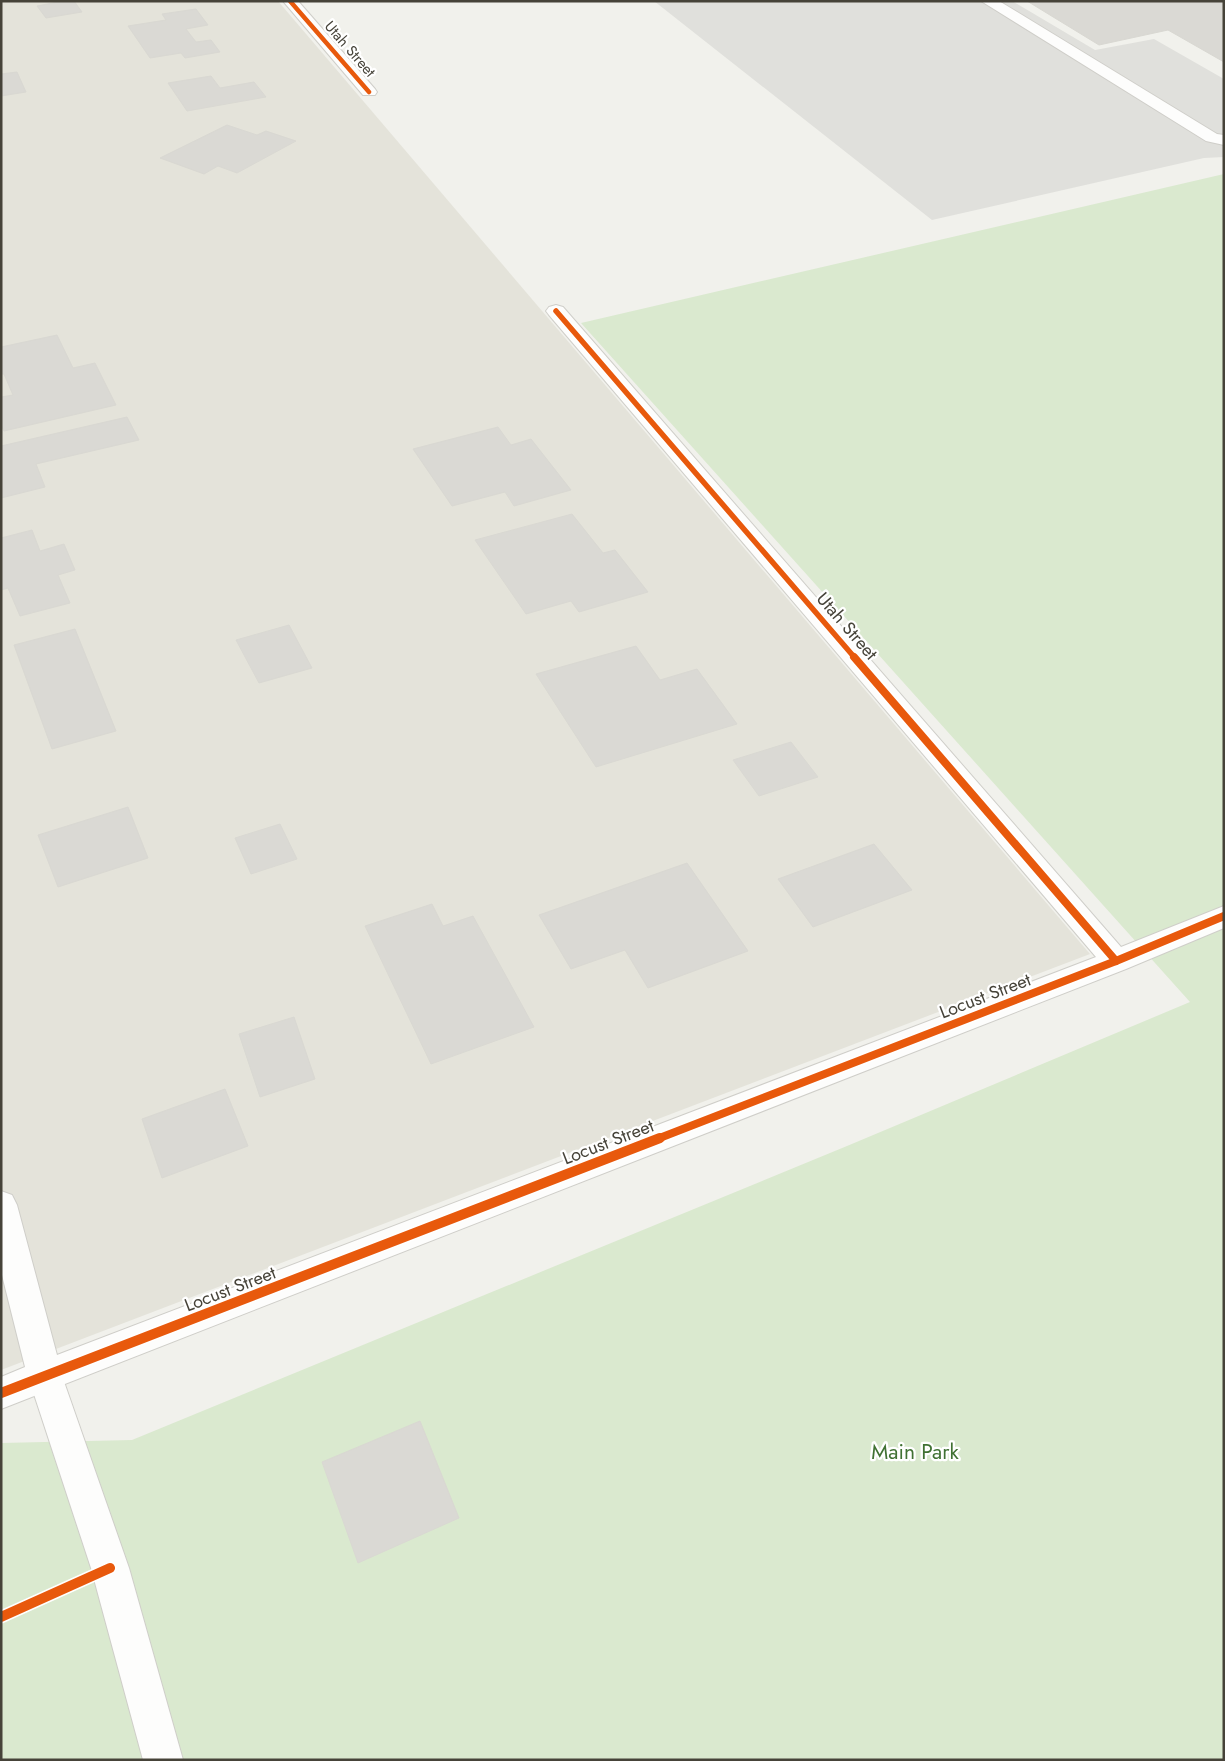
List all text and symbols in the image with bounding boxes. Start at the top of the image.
street label: Utah Street [319,16,381,82]
street label: Utah Street [810,587,884,666]
street label: Locust Street [936,966,1035,1025]
street label: Locust Street [559,1112,658,1171]
street label: Locust Street [181,1259,280,1318]
park label: Main Park [871,1437,959,1467]

